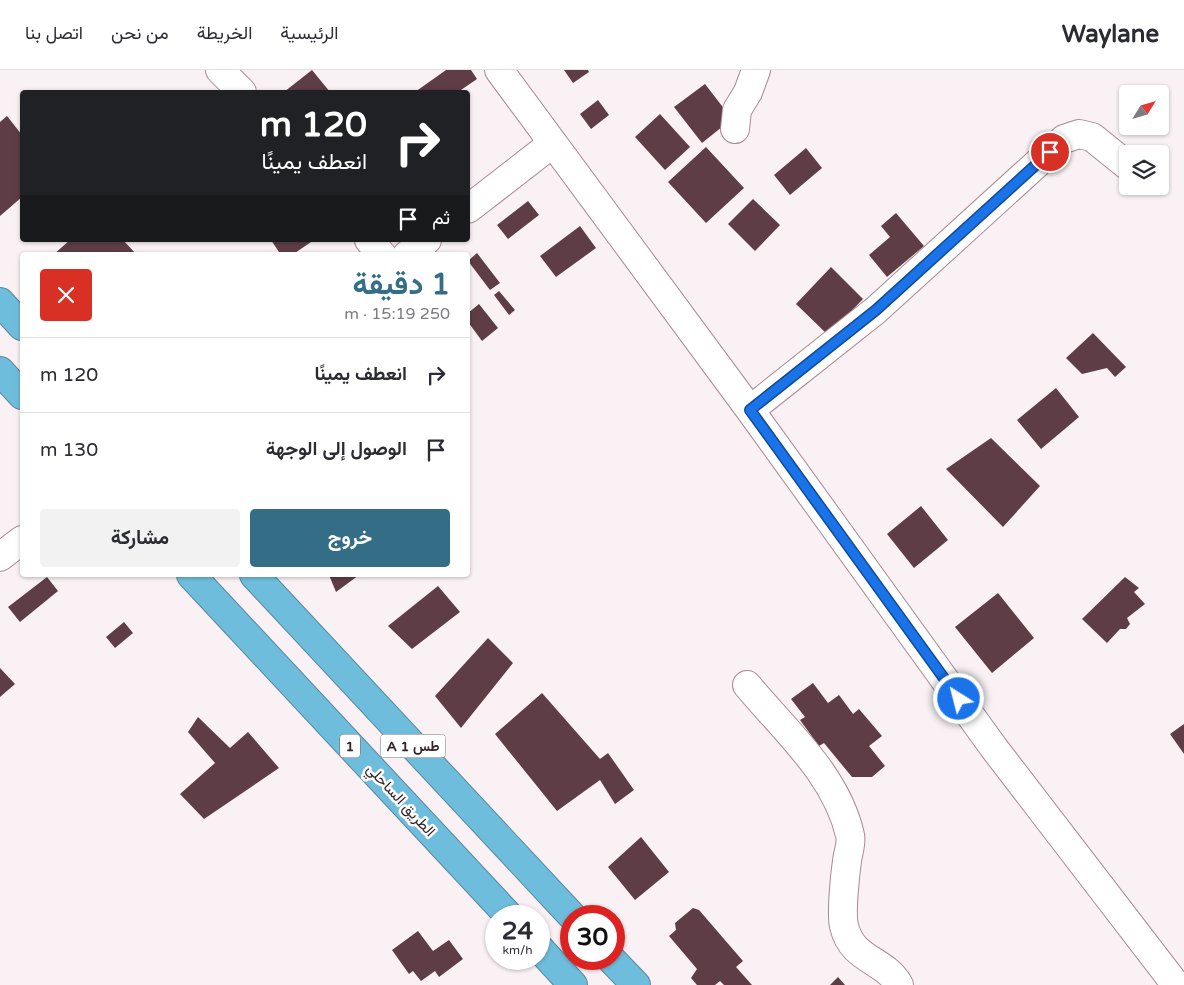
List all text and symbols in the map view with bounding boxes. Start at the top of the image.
text: Waylane [1062,20,1159,49]
text: اتصل بنا [25,22,83,44]
text: من نحن [111,22,169,44]
text: الخريطة [197,22,252,44]
text: الرئيسية [280,22,339,44]
north arrow [1119,85,1169,135]
map controls [1119,85,1169,195]
text: 120 m [260,104,367,146]
icon: right [385,110,450,175]
pin [1029,131,1071,173]
icon: arrive [1036,138,1064,166]
button: layers [1119,145,1169,195]
text: انعطف يمينًا [261,149,367,175]
icon: arrive [394,205,422,233]
text: ثم [432,207,450,229]
text: 1 دقيقة [353,266,450,303]
button: close [40,269,92,321]
text: 250 m · 15:19 [344,304,450,324]
icon: right [422,361,450,389]
text: انعطف يمينًا [314,363,407,385]
text: 120 m [40,364,98,386]
icon: arrive [422,436,450,464]
text: الوصول إلى الوجهة [266,438,407,460]
text: 130 m [40,439,98,461]
button: مشاركة [40,509,240,567]
button: خروج [250,509,450,567]
position arrow [932,672,984,724]
road number: 1 [340,734,360,758]
road number: A 1 طس [380,734,446,758]
street label: الطريق الساحلي [360,760,439,843]
speed limit sign: 30 [560,905,625,970]
text: 24 [502,916,533,946]
text: km/h [502,943,533,957]

